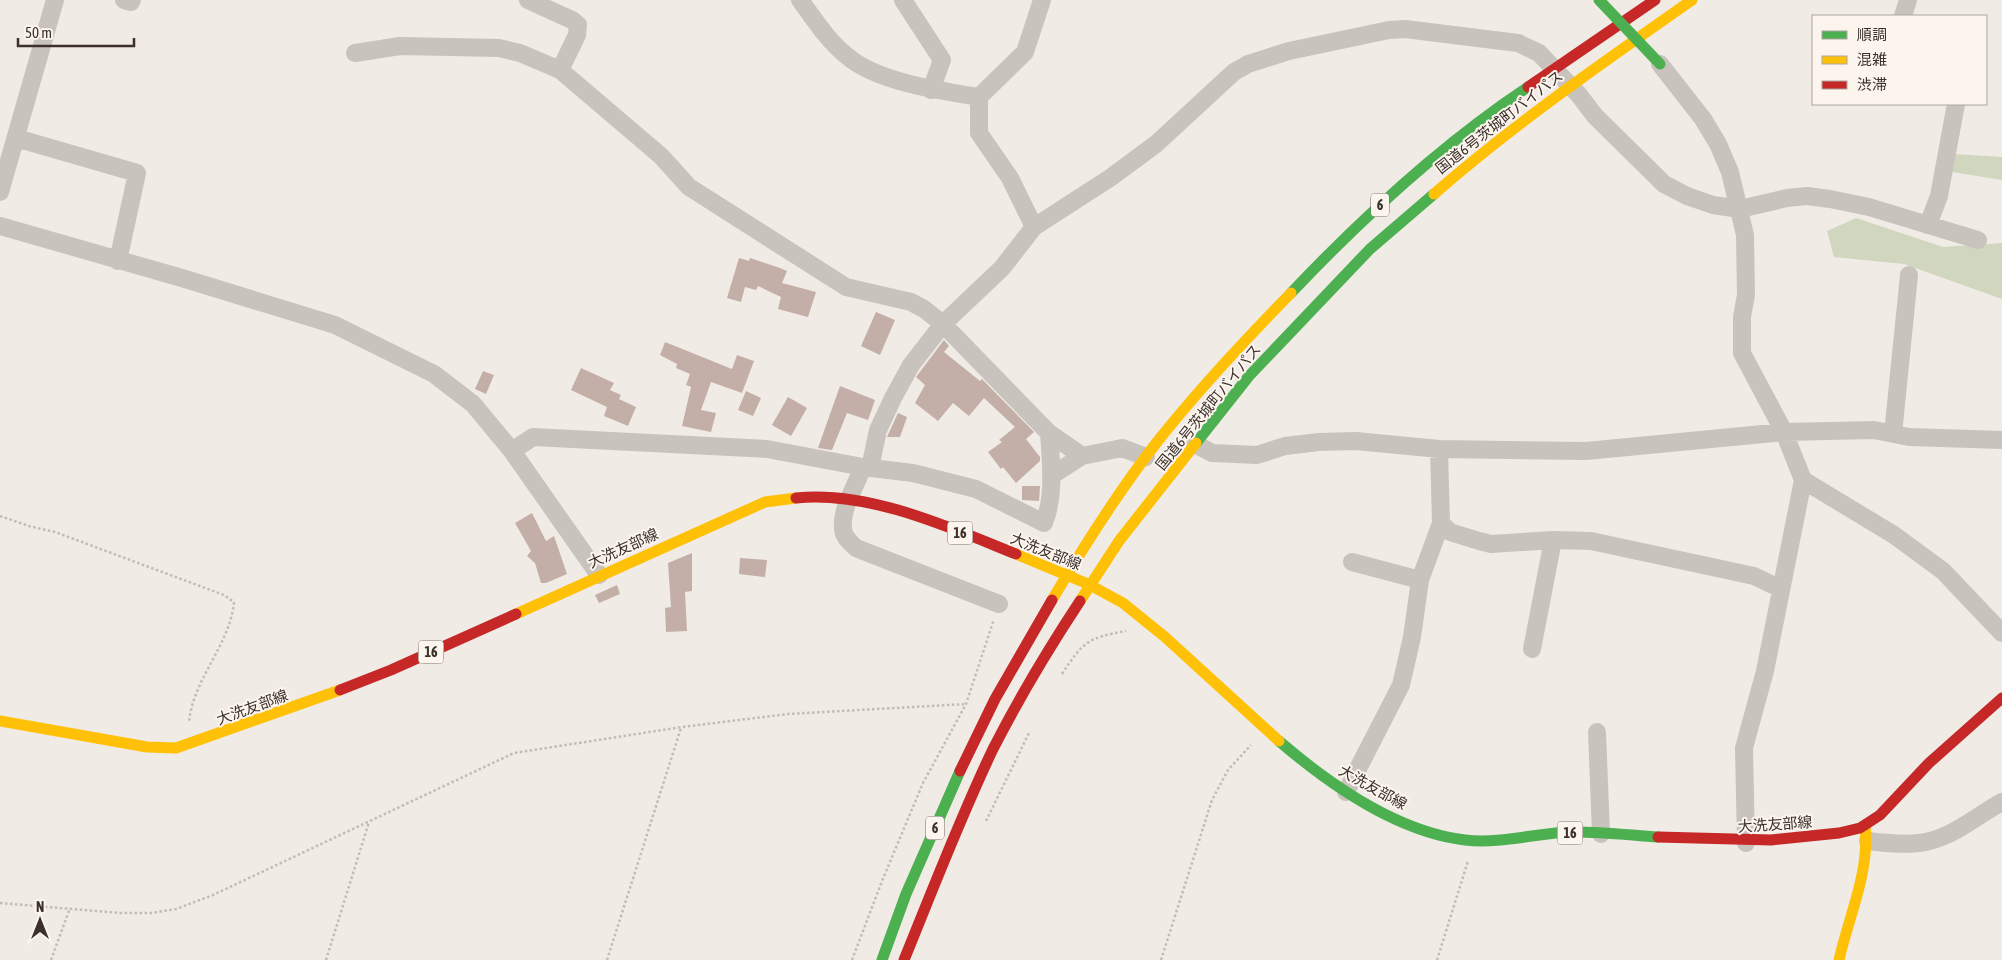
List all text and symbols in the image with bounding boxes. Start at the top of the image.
scale bar [18,15,134,47]
legend [1812,15,1987,105]
text: 50 m [25,24,52,41]
text: 順調 [1857,26,1887,43]
text: 混雑 [1857,51,1887,68]
street label: 国道6号茨城町バイパス [1432,67,1566,177]
text: 渋滞 [1857,76,1887,93]
road number: 6 [1371,194,1389,216]
street label: 国道6号茨城町バイパス [1152,341,1264,473]
road number: 16 [948,522,972,544]
street label: 大洗友部線 [585,525,661,571]
street label: 大洗友部線 [1008,529,1084,573]
road number: 16 [418,640,444,664]
street label: 大洗友部線 [214,686,290,728]
street label: 大洗友部線 [1336,761,1410,813]
street label: 大洗友部線 [1737,813,1813,835]
road number: 6 [926,816,944,840]
road number: 16 [1558,821,1582,844]
north arrow [15,895,65,945]
text: N [36,899,44,915]

